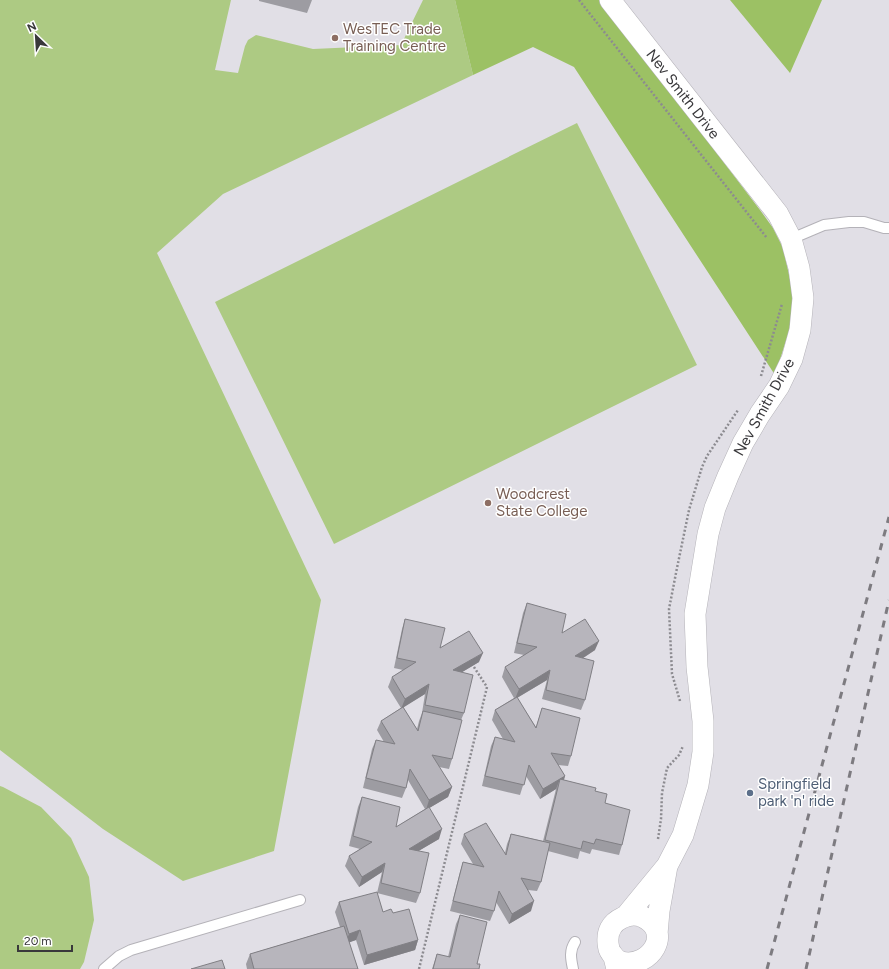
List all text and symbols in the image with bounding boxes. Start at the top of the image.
north arrow [16,16,56,56]
text: N [25,20,39,35]
place label: WesTEC Trade Training Centre [343,20,446,55]
marker: WesTEC Trade Training Centre [330,33,340,43]
street label: Nev Smith Drive [642,46,724,142]
street label: Nev Smith Drive [730,355,798,459]
place label: Woodcrest State College [496,485,587,520]
marker: Woodcrest State College [483,498,493,508]
place label: Springfield park 'n' ride [758,775,834,810]
marker: Springfield park 'n' ride [745,788,755,798]
scale bar [18,927,72,953]
text: 20 m [24,934,52,948]

